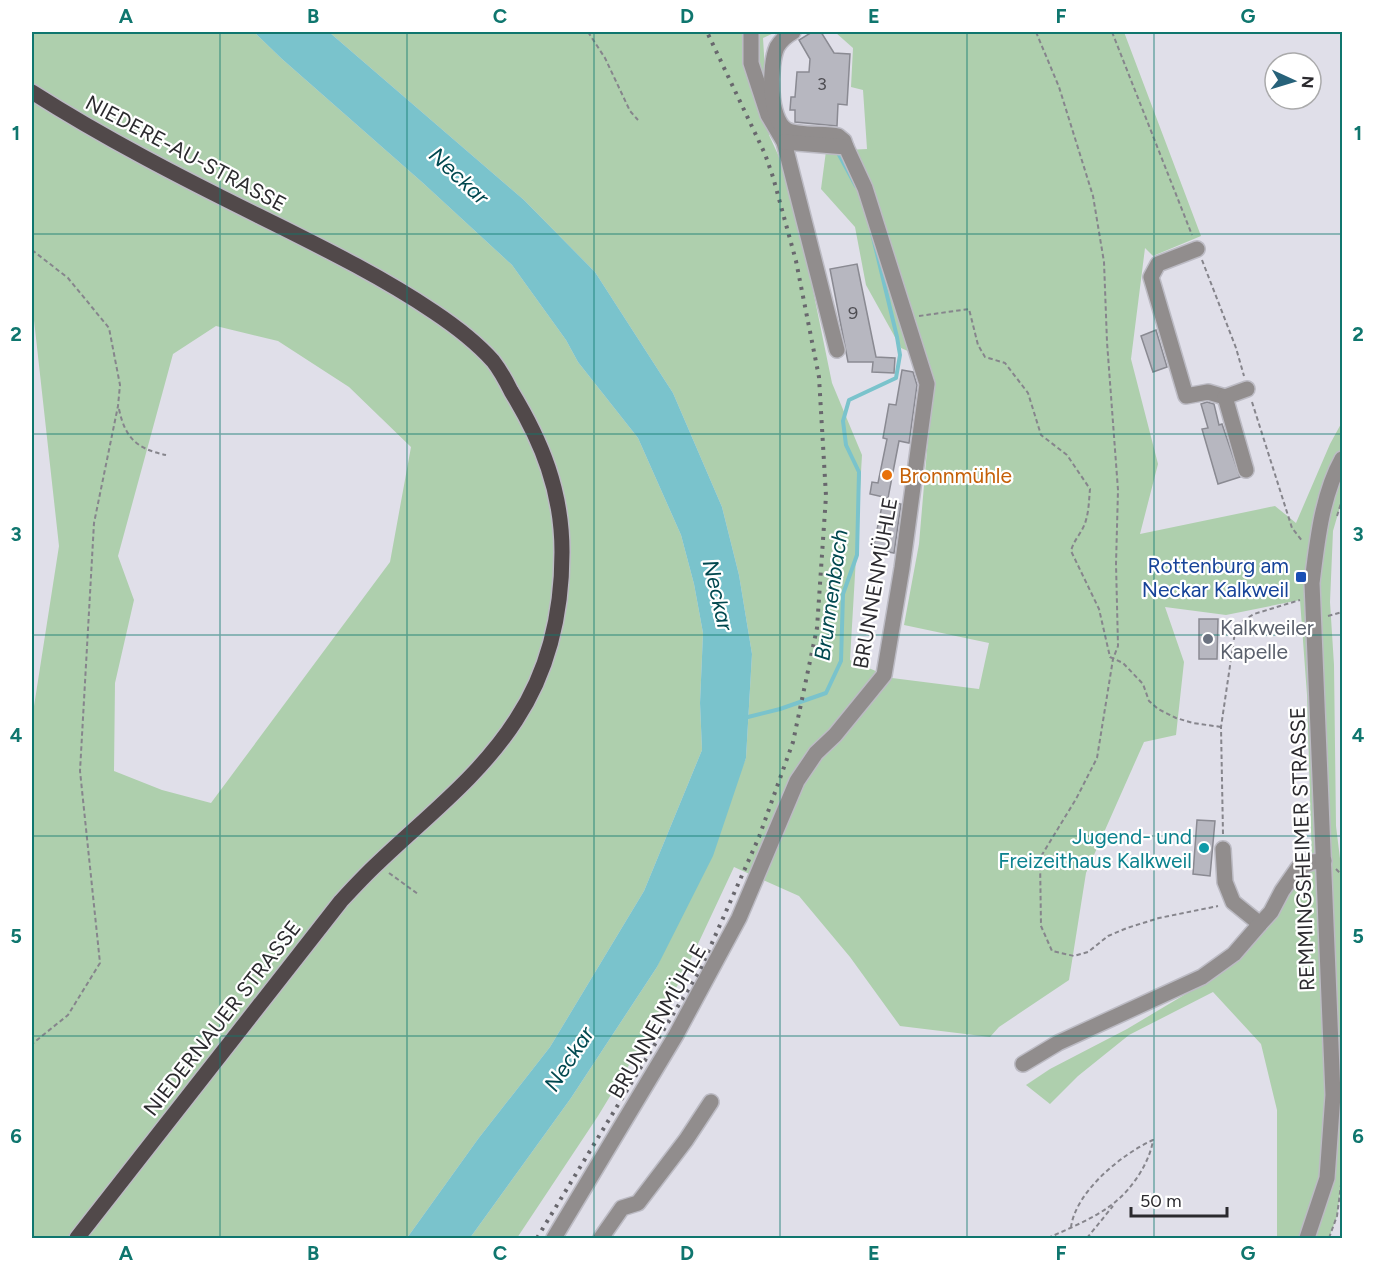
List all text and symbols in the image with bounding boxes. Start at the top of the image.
text: A [119,4,134,28]
text: B [307,4,319,28]
text: C [493,4,507,28]
text: D [680,4,694,28]
text: E [868,4,880,28]
text: F [1055,4,1067,28]
text: G [1241,4,1256,28]
north arrow [1263,51,1323,111]
house number: 3 [817,73,827,95]
text: N [1298,75,1317,89]
street label: NIEDERE-AU-STRASSE [81,89,291,217]
text: 1 [12,121,20,145]
text: 1 [1354,121,1362,145]
water label: Neckar [424,142,496,211]
house number: 9 [848,302,858,324]
text: 2 [10,322,22,346]
text: 2 [1352,322,1364,346]
place label: Bronnmühle [899,463,1012,488]
marker: Bronnmühle [880,468,894,482]
street label: BRUNNENMÜHLE [848,495,902,671]
text: 3 [10,522,22,546]
text: 3 [1352,522,1364,546]
water label: Brunnenbach [808,528,854,662]
place label: Rottenburg am Neckar Kalkweil [1142,553,1289,602]
water label: Neckar [697,557,740,635]
marker: Rottenburg am Neckar Kalkweil [1294,570,1308,584]
place label: Kalkweiler Kapelle [1220,615,1314,664]
marker: Kalkweiler Kapelle [1201,632,1215,646]
street label: REMMINGSHEIMER STRASSE [1285,706,1319,992]
text: 4 [10,723,23,747]
text: 4 [1352,723,1365,747]
place label: Jugend- und Freizeithaus Kalkweil [998,824,1192,873]
marker: Jugend- und Freizeithaus Kalkweil [1197,841,1211,855]
street label: NIEDERNAUER STRASSE [138,916,306,1120]
text: 5 [10,924,22,948]
text: 5 [1352,924,1364,948]
street label: BRUNNENMÜHLE [603,940,711,1102]
water label: Neckar [538,1020,601,1096]
text: 6 [10,1124,22,1148]
text: 6 [1352,1124,1364,1148]
scale bar [1131,1180,1227,1218]
text: 50 m [1140,1190,1182,1212]
text: A [119,1241,134,1265]
text: B [307,1241,319,1265]
text: C [493,1241,507,1265]
text: D [680,1241,694,1265]
text: E [868,1241,880,1265]
text: F [1055,1241,1067,1265]
text: G [1241,1241,1256,1265]

